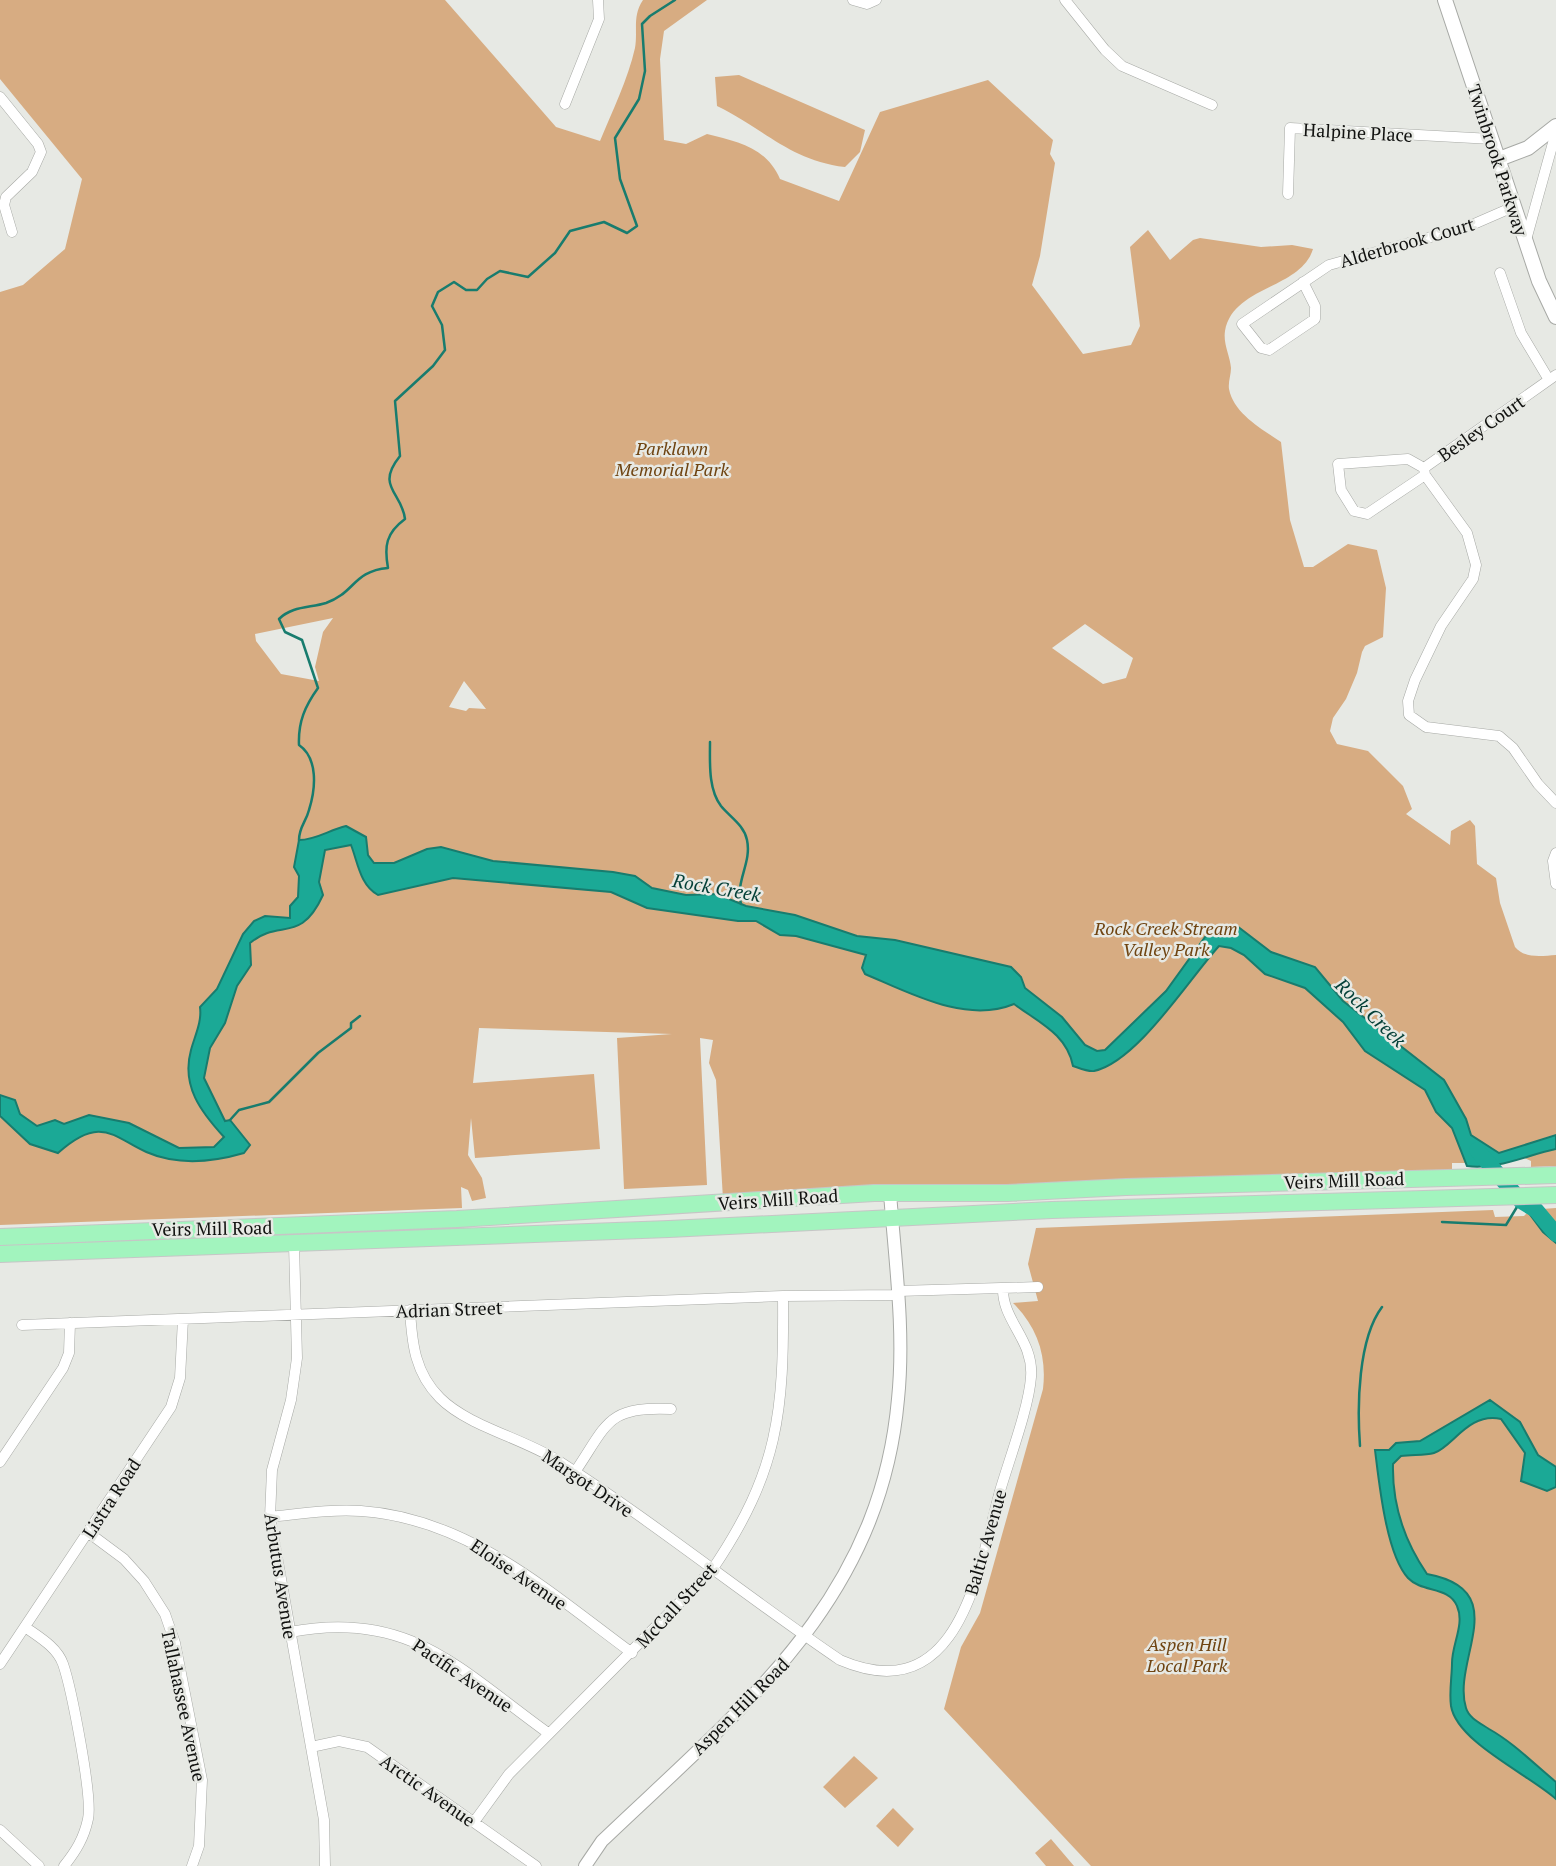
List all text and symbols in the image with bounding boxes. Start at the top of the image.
street label: Twinbrook Parkway [1462,81,1534,240]
street label: Halpine Place [1303,117,1413,147]
street label: Alderbrook Court [1337,211,1477,273]
street label: Besley Court [1433,389,1529,467]
park label: Parklawn Memorial Park [614,436,729,481]
water label: Rock Creek [670,867,764,907]
park label: Rock Creek Stream Valley Park [1093,916,1238,961]
water label: Rock Creek [1330,971,1412,1052]
street label: Veirs Mill Road [1283,1166,1405,1194]
street label: Veirs Mill Road [717,1183,839,1215]
street label: Veirs Mill Road [151,1215,273,1241]
street label: Adrian Street [395,1295,503,1323]
street label: Margot Drive [538,1444,638,1522]
street label: Listra Road [76,1454,146,1542]
street label: Baltic Avenue [958,1486,1012,1598]
street label: Arbutus Avenue [259,1511,303,1641]
street label: Eloise Avenue [466,1533,572,1615]
street label: McCall Street [630,1557,722,1653]
street label: Tallahassee Avenue [156,1626,212,1784]
park label: Aspen Hill Local Park [1145,1632,1228,1677]
street label: Pacific Avenue [408,1633,518,1717]
street label: Aspen Hill Road [686,1652,794,1760]
street label: Arctic Avenue [376,1748,480,1832]

